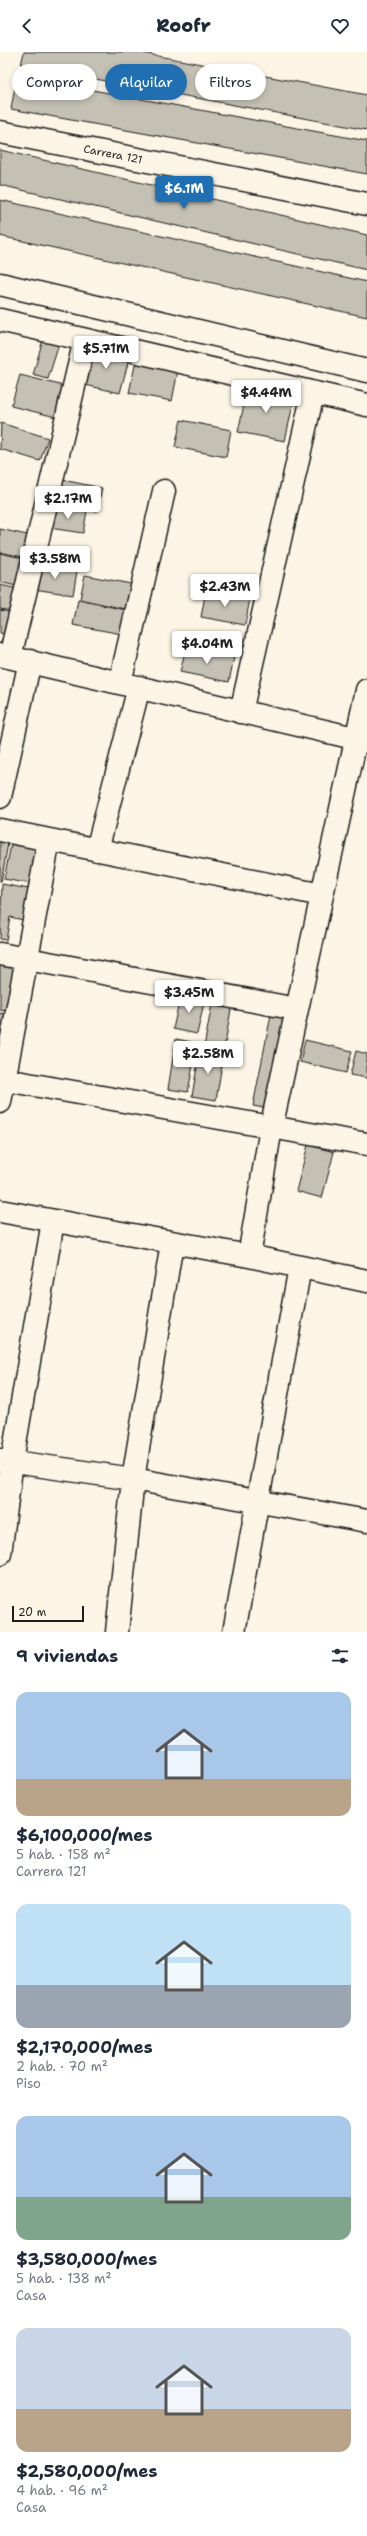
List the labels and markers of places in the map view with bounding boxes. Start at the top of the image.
pin: $6.1M [156,176,212,210]
pin: $5.71M [73,336,139,370]
pin: $4.44M [233,380,299,414]
pin: $2.17M [35,486,101,520]
pin: $3.58M [22,546,88,580]
pin: $2.43M [192,574,258,608]
pin: $4.04M [174,631,240,665]
pin: $3.45M [156,980,222,1014]
pin: $2.58M [175,1041,241,1075]

